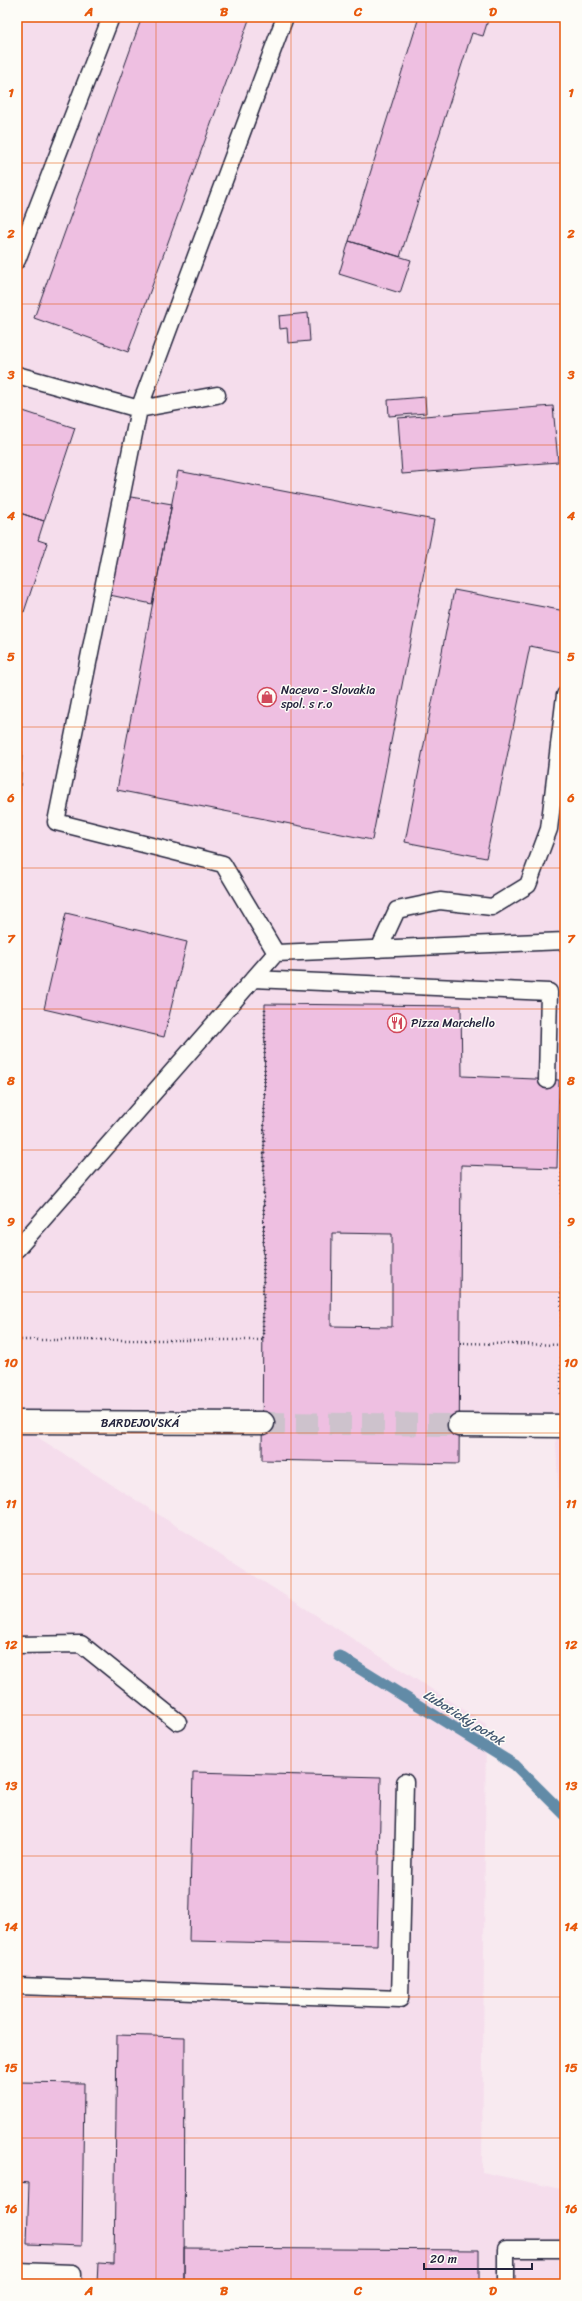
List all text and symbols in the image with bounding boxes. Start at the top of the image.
text: A [84,0,93,23]
text: B [220,0,229,23]
text: C [353,0,363,23]
text: D [489,0,497,23]
text: 1 [8,81,14,104]
text: 1 [568,81,574,104]
text: 2 [6,222,15,245]
text: 2 [566,222,575,245]
text: 3 [6,363,15,386]
text: 3 [566,363,575,386]
text: 4 [6,504,16,527]
text: 4 [566,504,576,527]
text: 5 [7,645,15,668]
text: 5 [567,645,575,668]
place label: Naceva - Slovakia spol. s r.o [280,679,375,715]
shop icon: Naceva - Slovakia spol. s r.o [256,686,278,708]
text: 6 [6,786,15,809]
text: 6 [566,786,575,809]
text: 7 [7,927,16,950]
text: 7 [567,927,576,950]
restaurant icon: Pizza Marchello [386,1012,408,1034]
place label: Pizza Marchello [411,1012,495,1034]
text: 8 [6,1069,15,1092]
text: 8 [566,1069,575,1092]
text: 9 [7,1210,15,1233]
text: 9 [567,1210,575,1233]
text: 10 [4,1351,18,1374]
text: 10 [564,1351,578,1374]
street label: BARDEJOVSKÁ [101,1412,181,1434]
text: 11 [5,1492,17,1515]
text: 11 [565,1492,577,1515]
text: 12 [4,1633,18,1656]
text: 12 [564,1633,578,1656]
water label: Ľubotický potok [419,1683,510,1753]
text: 13 [5,1774,18,1797]
text: 13 [565,1774,578,1797]
text: 14 [4,1915,19,1938]
text: 14 [564,1915,579,1938]
text: 15 [4,2056,18,2079]
text: 15 [564,2056,578,2079]
text: 16 [5,2197,18,2220]
text: 16 [565,2197,578,2220]
scale bar [424,2245,532,2271]
text: 20 m [430,2248,457,2270]
text: A [84,2279,93,2301]
text: B [220,2279,229,2301]
text: C [353,2279,363,2301]
text: D [489,2279,497,2301]

